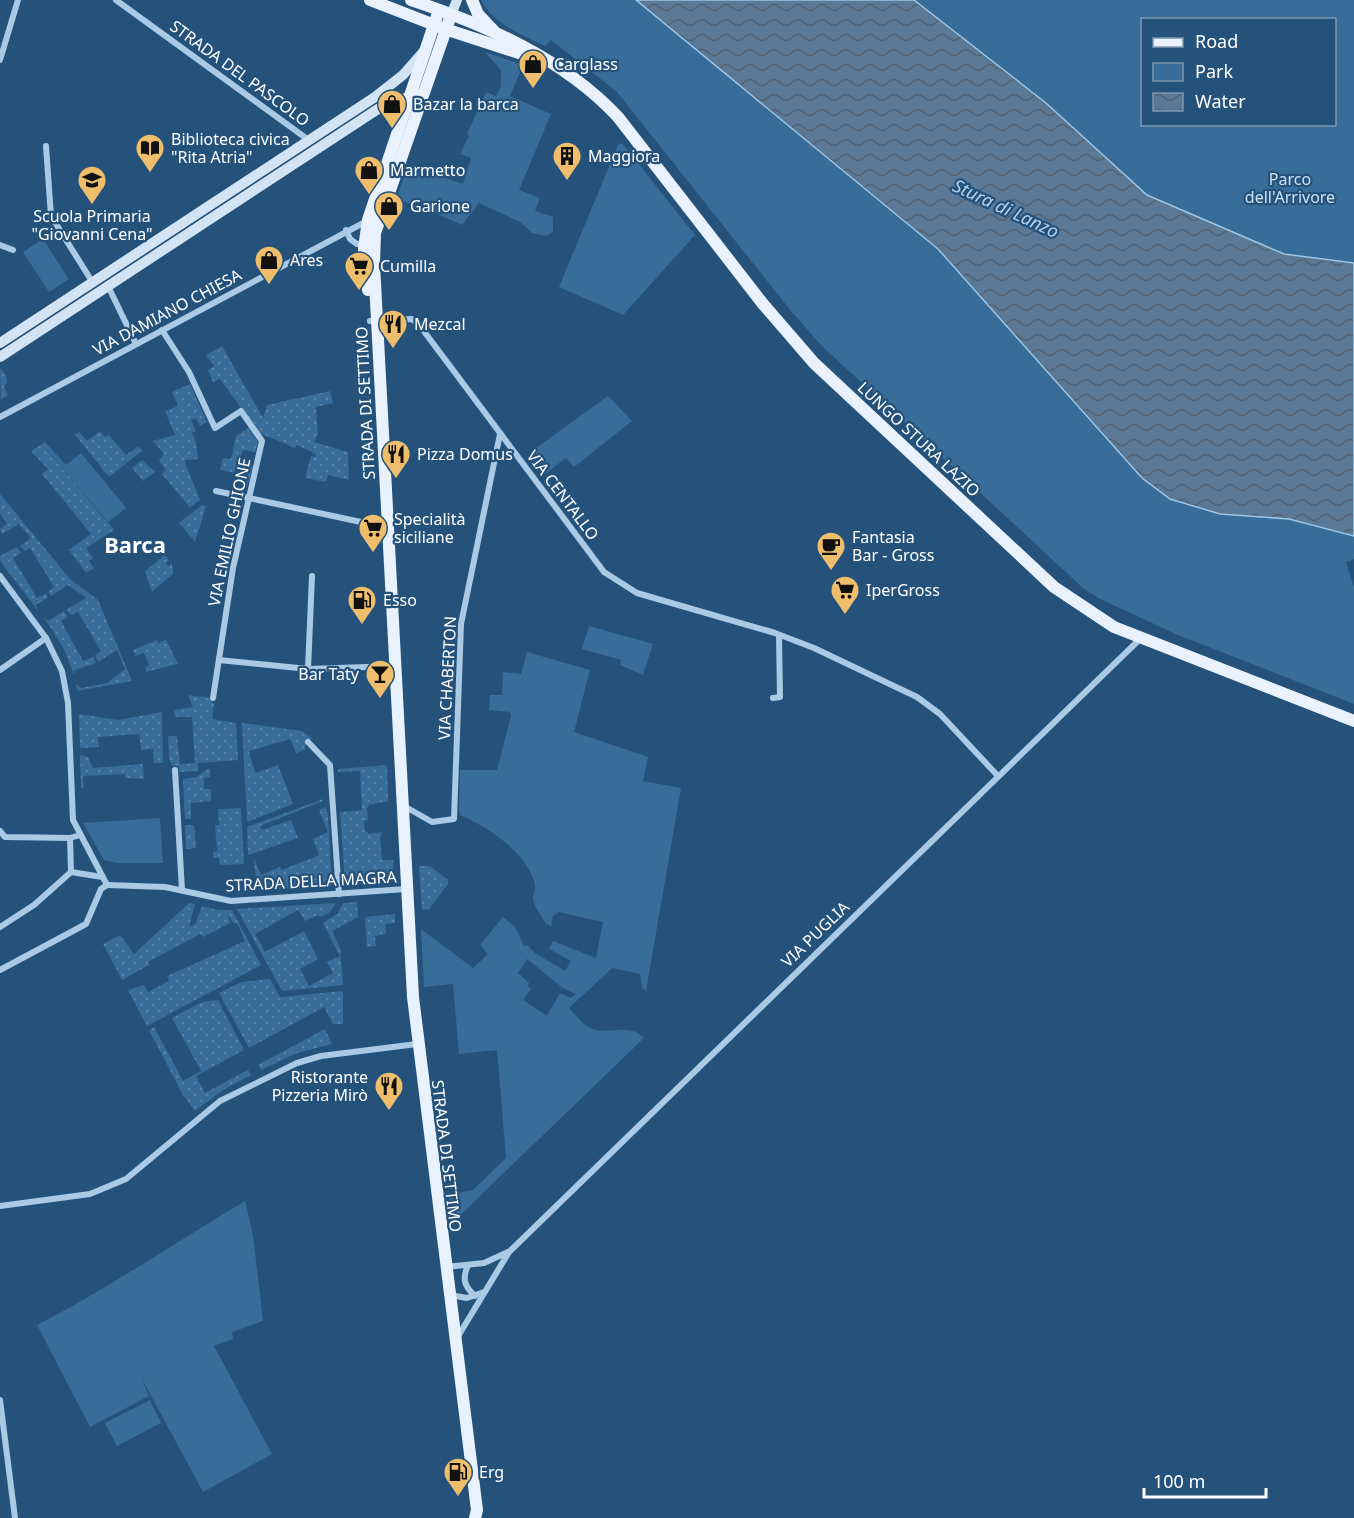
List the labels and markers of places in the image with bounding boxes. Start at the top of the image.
shop icon: Carglass [517,48,549,90]
place label: Carglass [554,53,618,75]
shop icon: Bazar la barca [376,88,408,130]
place label: Bazar la barca [413,93,519,115]
place label: Biblioteca civica "Rita Atria" [171,128,290,168]
library icon: Biblioteca civica "Rita Atria" [134,132,166,174]
building icon: Maggiora [551,140,583,182]
place label: Maggiora [588,145,660,167]
shop icon: Marmetto [353,154,385,196]
place label: Marmetto [390,159,465,181]
school or university icon: Scuola Primaria "Giovanni Cena" [76,164,108,206]
shop icon: Garione [373,190,405,232]
place label: Garione [410,195,470,217]
place label: Scuola Primaria "Giovanni Cena" [31,205,153,245]
shop icon: Ares [253,244,285,286]
place label: Ares [290,249,323,271]
supermarket icon: Cumilla [343,250,375,292]
place label: Cumilla [380,255,436,277]
restaurant icon: Mezcal [377,308,409,350]
place label: Mezcal [414,313,466,335]
restaurant icon: Pizza Domus [380,438,412,480]
place label: Pizza Domus [417,443,513,465]
place label: Specialità siciliane [394,508,465,548]
supermarket icon: Specialità siciliane [357,512,389,554]
place label: Fantasia Bar - Gross [852,526,934,566]
cafe icon: Fantasia Bar - Gross [815,530,847,572]
supermarket icon: IperGross [829,574,861,616]
place label: IperGross [866,579,940,601]
fuel station icon: Esso [346,584,378,626]
place label: Esso [383,589,417,611]
bar icon: Bar Taty [364,658,396,700]
place label: Bar Taty [298,663,360,685]
place label: Ristorante Pizzeria Mirò [272,1066,368,1106]
restaurant icon: Ristorante Pizzeria Mirò [373,1070,405,1112]
fuel station icon: Erg [442,1456,474,1498]
place label: Erg [479,1461,504,1483]

